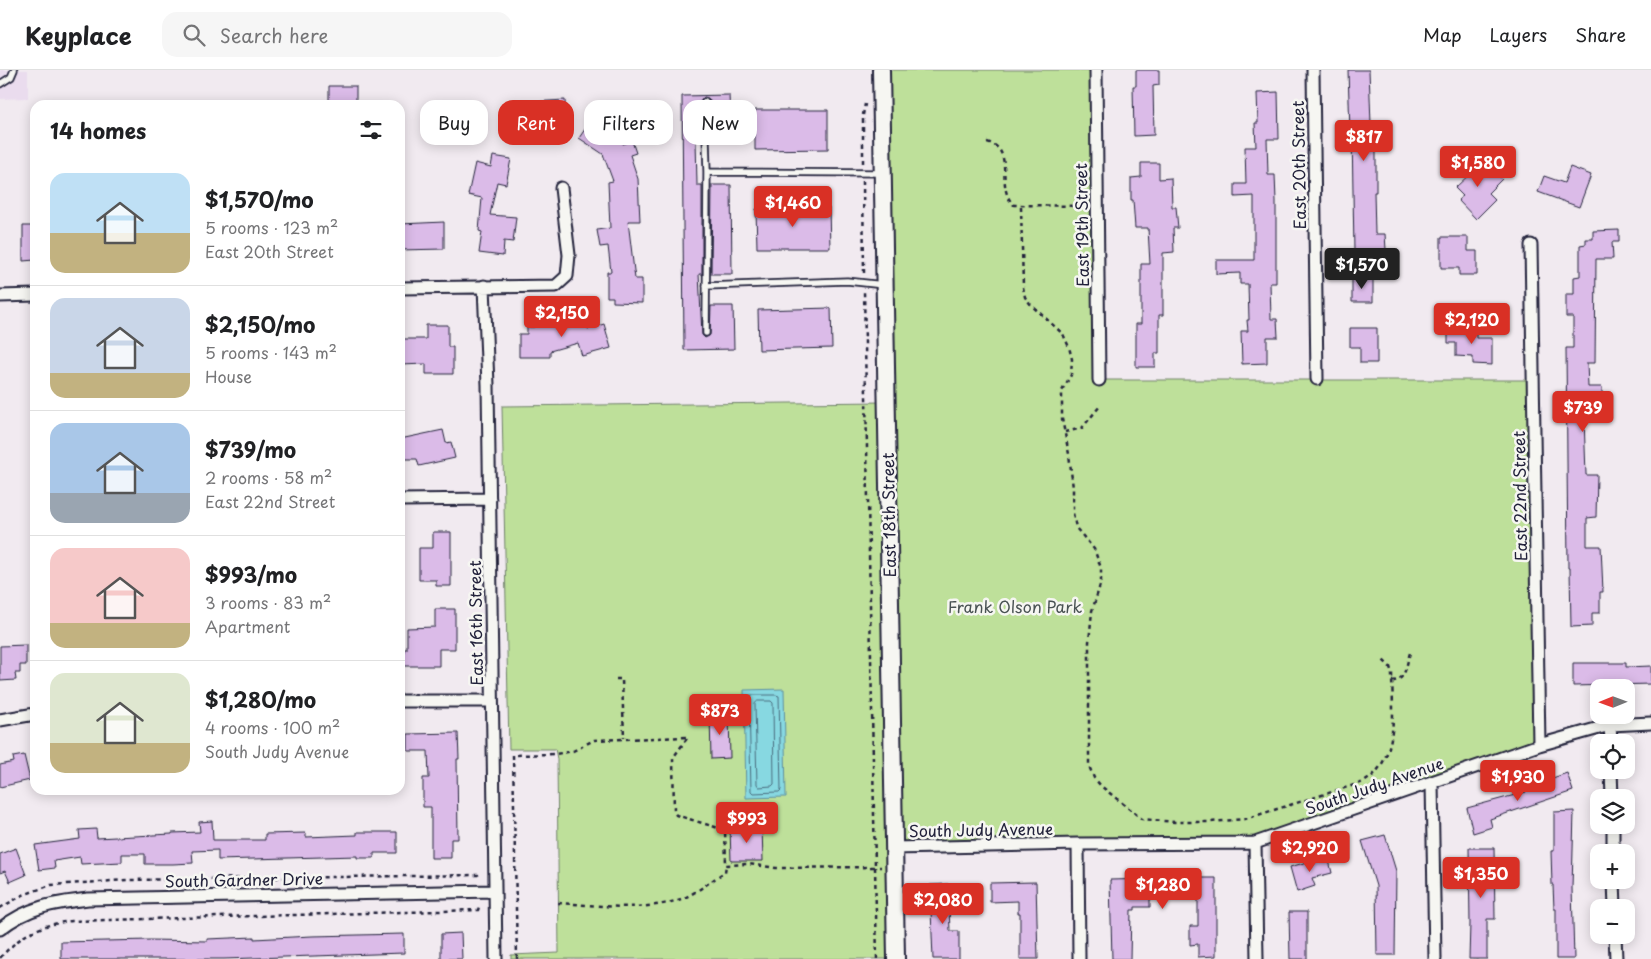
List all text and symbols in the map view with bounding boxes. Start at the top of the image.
search box [162,12,512,57]
text: Keyplace [25,17,132,53]
icon: search [180,21,208,49]
text: Search here [220,21,328,49]
text: Map [1423,21,1462,48]
text: Layers [1490,21,1547,48]
text: Share [1575,21,1626,48]
chip: Buy [420,100,488,145]
chip: Rent [498,100,574,145]
chip: Filters [584,100,673,145]
chip: New [683,100,757,145]
street label: East 20th Street [1285,100,1311,230]
text: 14 homes [50,114,146,146]
icon: filters [357,116,385,144]
pin: $817 [1334,119,1394,162]
text: $817 [1346,124,1382,148]
pin: $1,580 [1437,146,1519,188]
text: $1,580 [1451,150,1505,174]
street label: East 19th Street [1068,162,1094,287]
text: $1,570/mo [205,183,314,215]
pin: $1,460 [752,186,834,228]
text: $1,460 [765,190,821,214]
icon: home [90,193,150,253]
text: 5 rooms · 123 m² [205,215,338,239]
text: East 20th Street [205,239,334,263]
pin: $1,570 [1321,248,1403,290]
text: $1,570 [1336,252,1388,276]
pin: $2,150 [521,296,603,338]
text: $2,150 [535,300,589,324]
pin: $2,120 [1431,302,1513,345]
text: $2,120 [1445,307,1499,331]
text: $2,150/mo [205,308,315,340]
icon: home [90,318,150,378]
text: 5 rooms · 143 m² [205,340,337,364]
text: House [205,364,252,388]
pin: $739 [1553,390,1613,433]
text: $739 [1563,395,1603,419]
street label: East 22nd Street [1506,430,1532,561]
text: $739/mo [205,433,296,465]
icon: home [90,443,150,503]
street label: East 18th Street [875,452,901,578]
text: 2 rooms · 58 m² [205,465,332,489]
text: East 22nd Street [205,489,335,513]
text: $993/mo [205,558,297,590]
street label: East 16th Street [462,560,488,686]
icon: home [90,568,150,628]
text: 3 rooms · 83 m² [205,590,331,614]
park label: Frank Olson Park [948,594,1082,618]
text: Apartment [205,614,290,638]
north arrow [1590,679,1635,724]
map controls [1590,679,1635,944]
text: $1,280/mo [205,683,316,715]
icon: home [90,693,150,753]
pin: $873 [690,694,750,736]
text: $873 [700,698,740,722]
text: 4 rooms · 100 m² [205,715,340,739]
button: locate [1590,734,1635,779]
text: South Judy Avenue [205,739,349,763]
street label: South Judy Avenue [1302,750,1446,820]
pin: $1,930 [1477,760,1559,802]
text: $1,930 [1491,764,1545,788]
button: layers [1590,789,1635,834]
pin: $993 [717,802,777,844]
text: $993 [727,806,767,830]
street label: South Judy Avenue [909,816,1053,842]
pin: $2,920 [1269,830,1351,873]
text: $2,920 [1282,835,1338,859]
button: + [1590,844,1635,889]
pin: $1,350 [1440,856,1522,899]
text: $1,350 [1454,861,1508,885]
street label: South Gardner Drive [165,866,323,892]
pin: $1,280 [1122,868,1204,910]
text: $1,280 [1136,872,1190,896]
pin: $2,080 [902,882,984,925]
text: $2,080 [914,887,972,911]
button: − [1590,899,1635,944]

